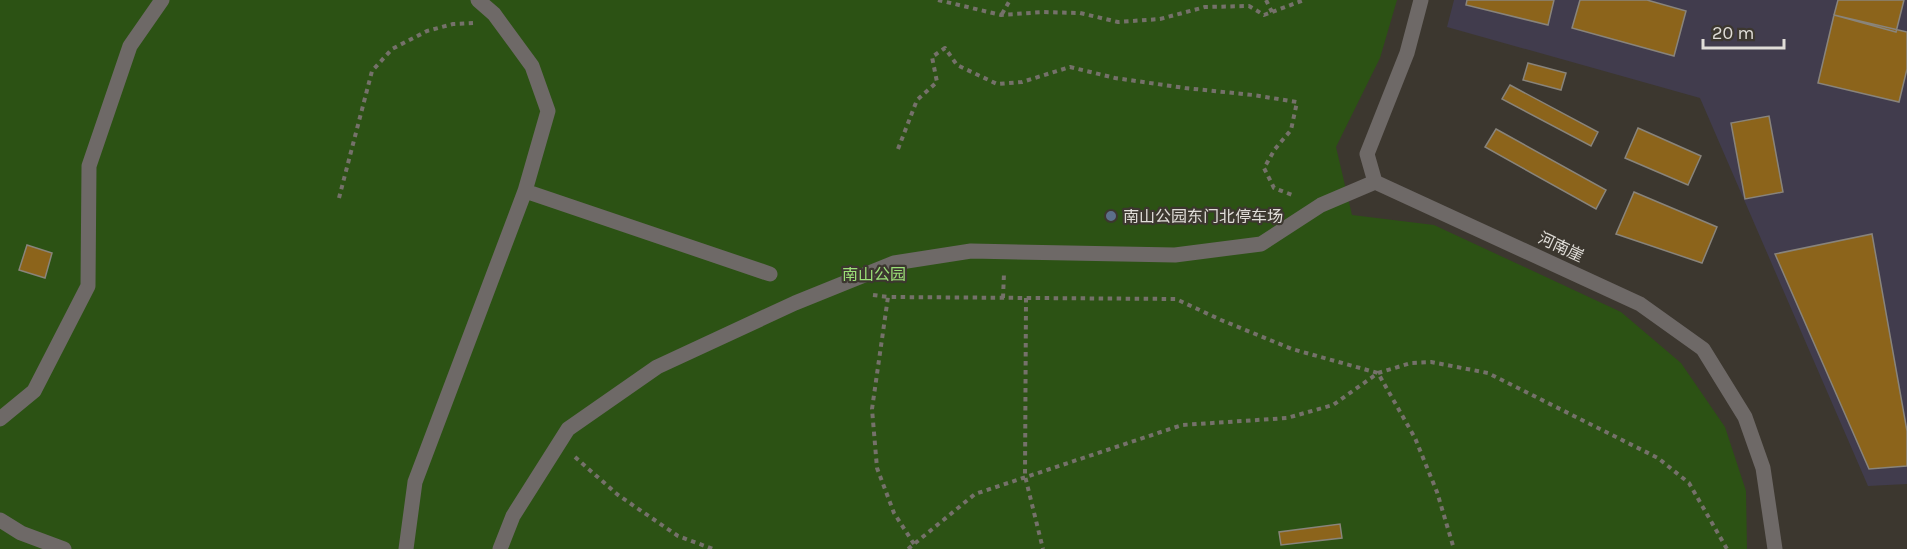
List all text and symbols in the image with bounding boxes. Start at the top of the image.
scale bar [1703,12,1784,50]
text: 20 m [1712,22,1754,44]
place label: 南山公园东门北停车场 [1123,207,1283,226]
marker: 南山公园东门北停车场 [1104,209,1118,223]
street label: 河南崖 [1535,228,1587,266]
park label: 南山公园 [842,265,906,284]

